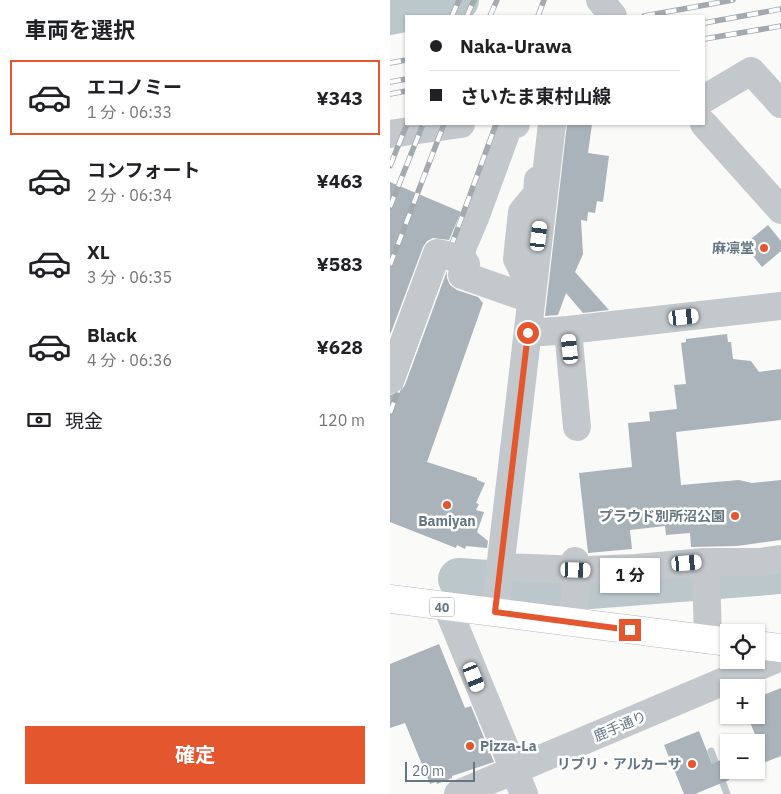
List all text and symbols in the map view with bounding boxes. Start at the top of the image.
text: 車両を選択 [25,15,135,44]
text: Naka-Urawa [460,34,572,58]
icon: car [27,75,72,120]
text: エコノミー [87,75,182,99]
text: さいたま東村山線 [460,84,611,108]
text: ¥343 [316,86,363,110]
text: 1 分 · 06:33 [87,102,172,122]
icon: car [27,158,72,203]
text: コンフォート [87,158,200,182]
text: ¥463 [316,169,363,193]
text: 2 分 · 06:34 [87,185,172,205]
car [529,220,548,252]
place label: 麻凛堂 [712,239,754,257]
text: XL [87,240,110,264]
icon: car [27,241,72,286]
marker: 麻凛堂 [758,242,770,254]
text: ¥583 [316,252,363,276]
text: 3 分 · 06:35 [87,267,172,287]
car [668,308,699,326]
route start [517,322,539,344]
text: Black [87,323,137,347]
icon: car [27,324,72,369]
car [560,333,579,365]
text: ¥628 [316,335,363,359]
text: 4 分 · 06:36 [87,350,172,370]
icon: cash [25,406,53,434]
text: 現金 [65,409,103,433]
text: 120 m [318,410,365,430]
marker: Bamiyan [441,499,453,511]
place label: プラウド別所沼公園 [599,507,725,525]
marker: プラウド別所沼公園 [729,510,741,522]
place label: Bamiyan [418,512,476,530]
car [671,554,702,572]
callout: 1 分 [600,558,660,592]
car [560,562,591,578]
text: 1 分 [615,565,645,585]
road number: 40 [430,598,454,616]
route end [619,619,641,641]
map controls [720,624,765,779]
button: locate [720,624,765,669]
car [461,660,486,694]
button: + [720,679,765,724]
street label: 鹿手通り [591,707,649,745]
button: 確定 [25,726,365,784]
button: − [720,734,765,779]
place label: Pizza-La [480,737,537,755]
marker: Pizza-La [464,740,476,752]
place label: リブリ・アルカーサ [557,755,682,773]
marker: リブリ・アルカーサ [686,758,698,770]
scale bar [405,759,475,782]
text: 20 m [412,762,444,780]

